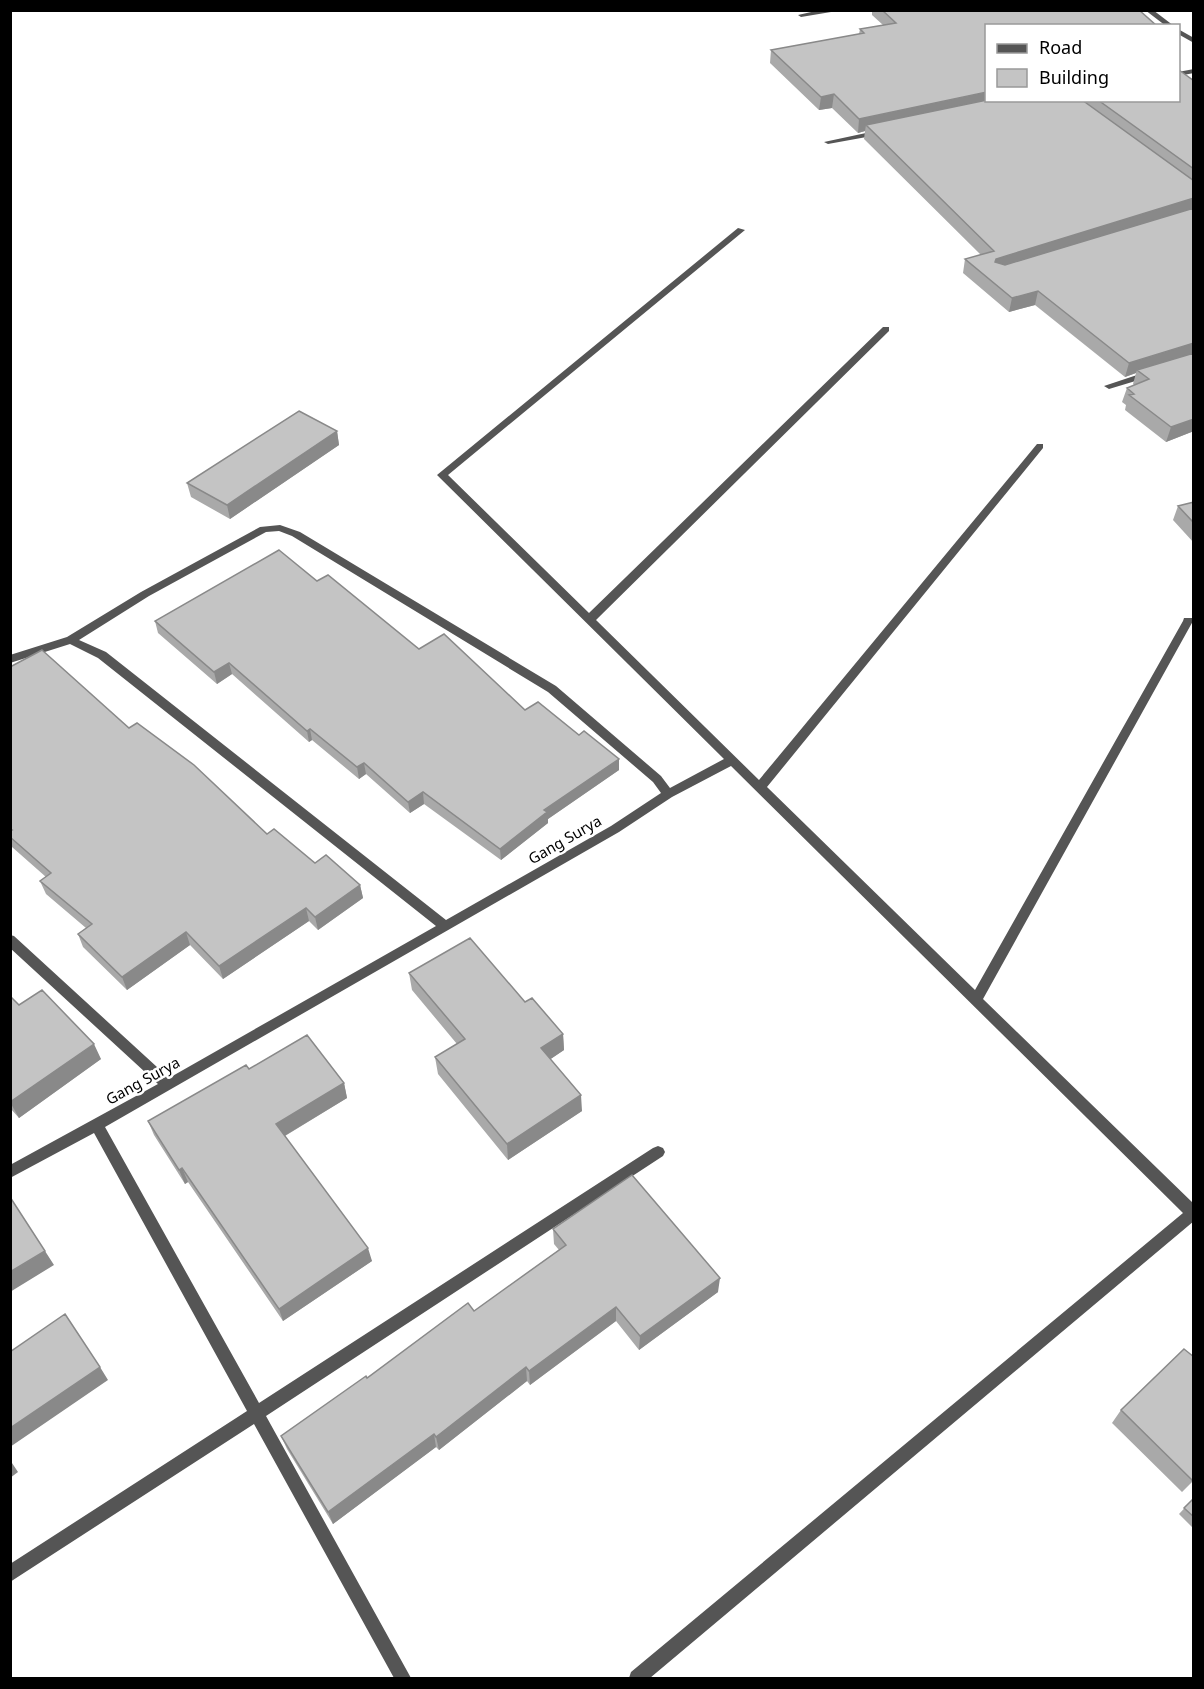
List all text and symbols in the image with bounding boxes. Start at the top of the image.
legend [985,24,1180,102]
text: Road [1039,35,1082,59]
text: Building [1039,65,1109,89]
street label: Gang Surya [524,810,605,868]
street label: Gang Surya [102,1052,183,1109]

